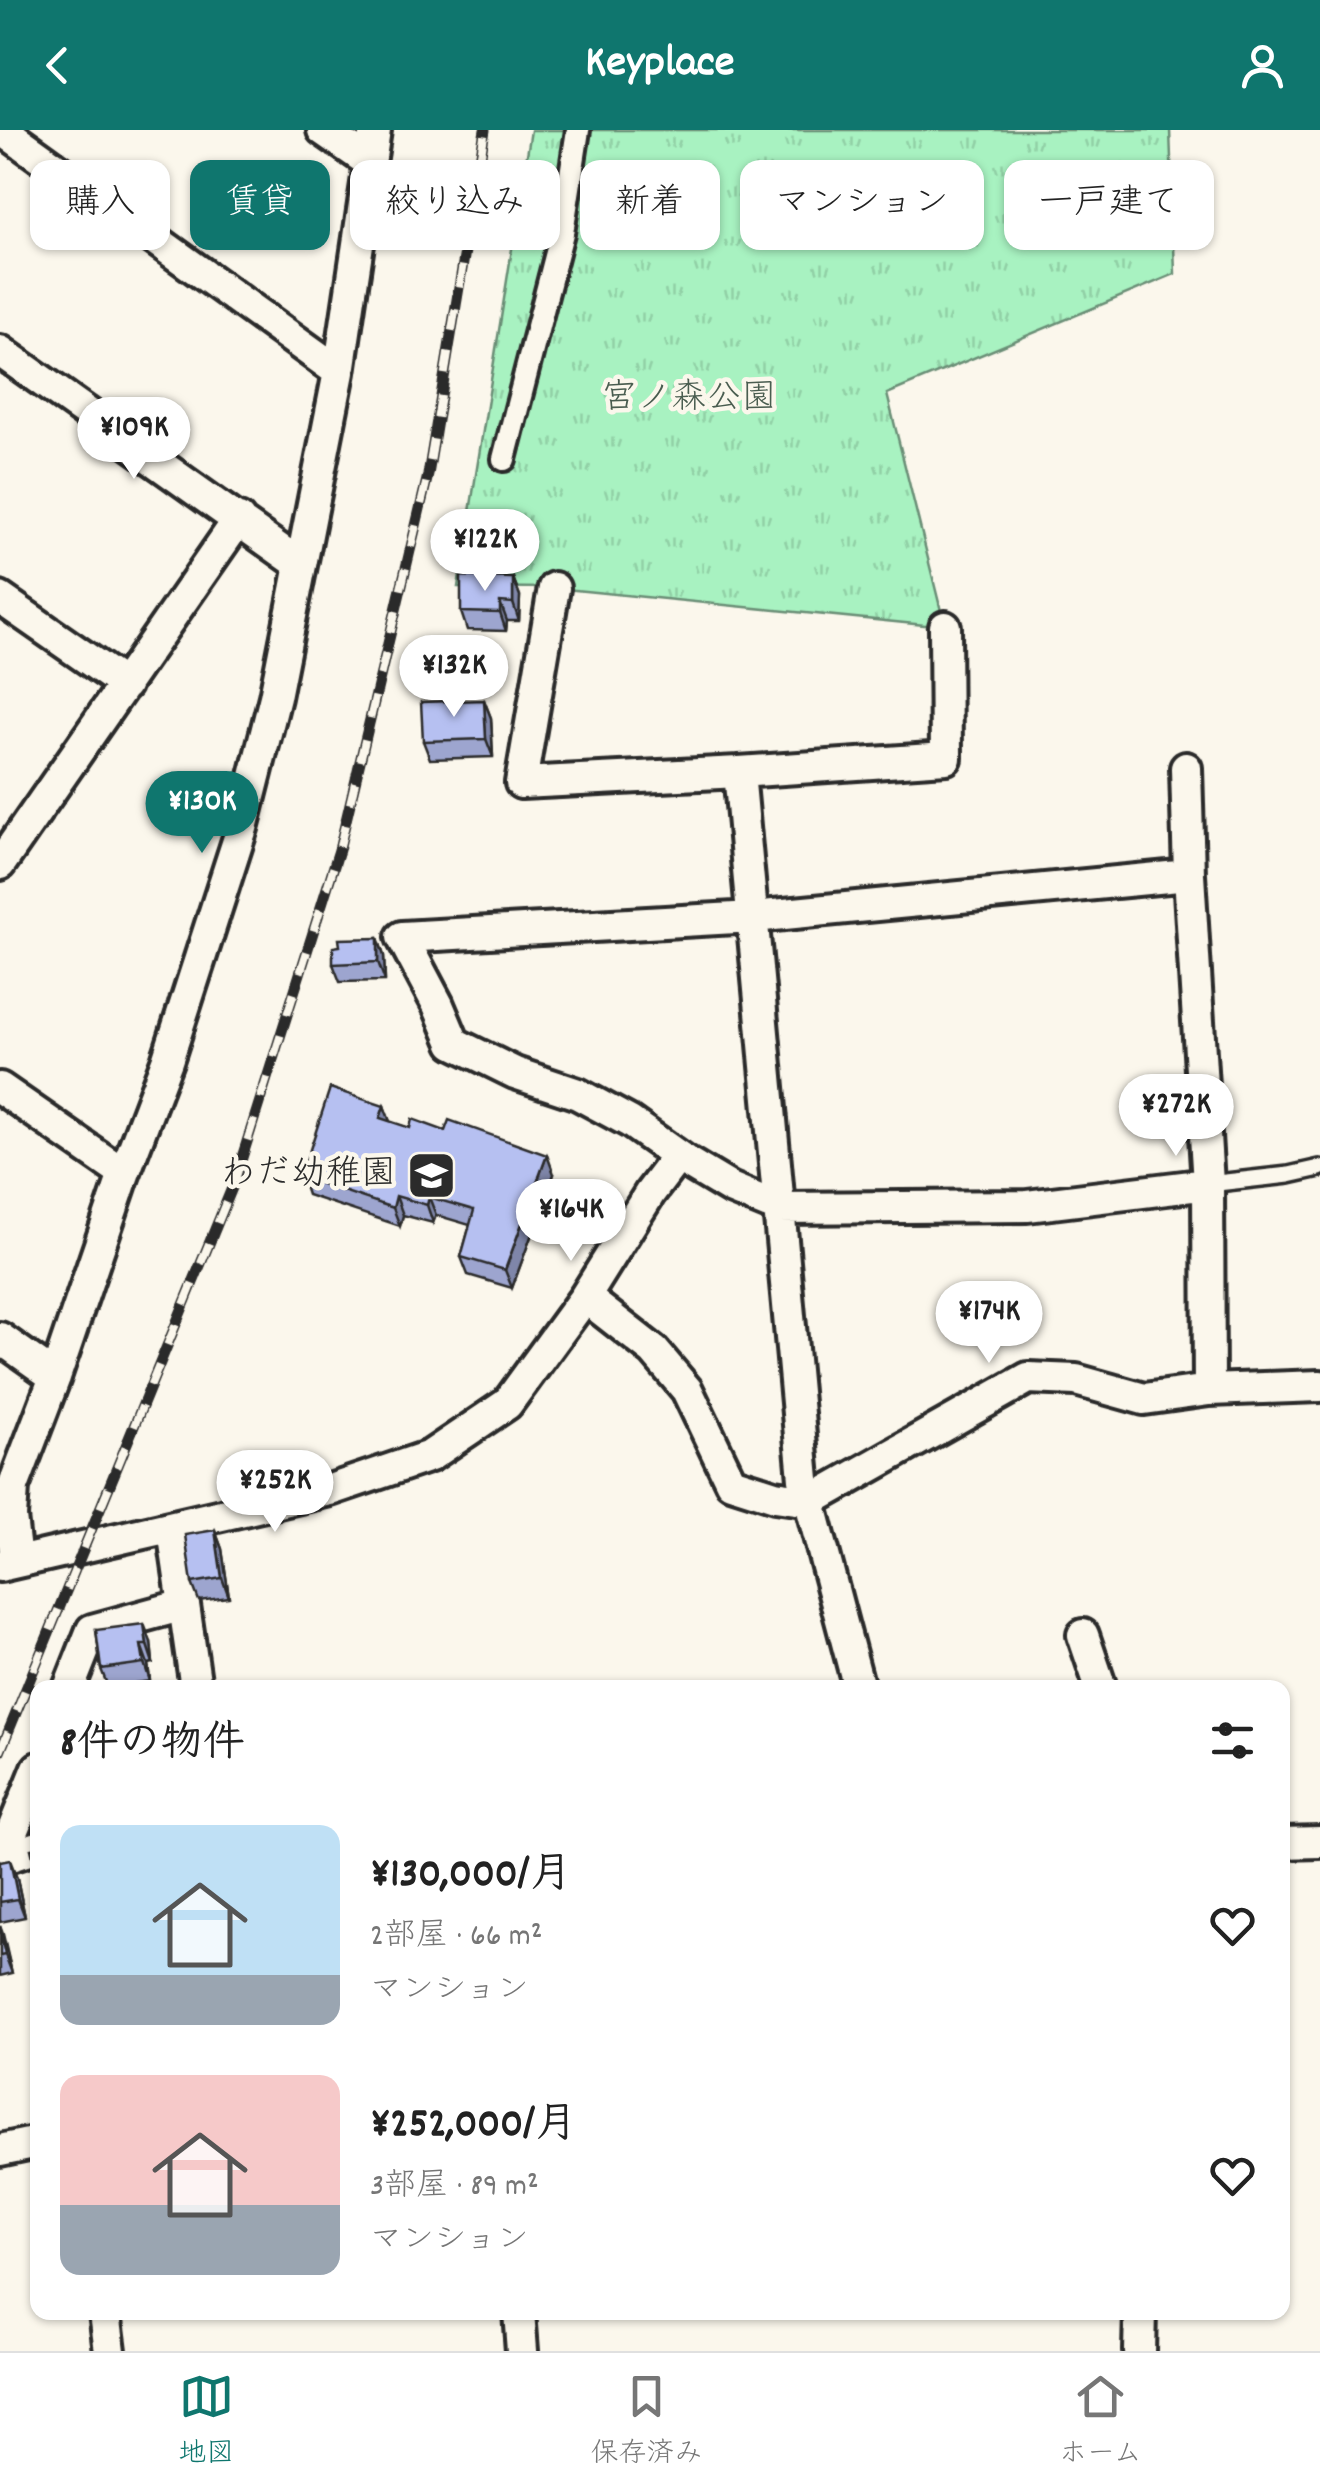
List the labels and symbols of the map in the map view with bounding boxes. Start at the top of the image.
park label: 宮ノ森公園 [601,375,777,425]
pin: ¥109K [64,397,204,482]
pin: ¥122K [415,509,555,594]
pin: ¥132K [384,635,524,720]
pin: ¥130K [132,771,272,856]
pin: ¥272K [1106,1074,1246,1159]
school or university icon: わだ幼稚園 [405,1150,457,1202]
place label: わだ幼稚園 [221,1151,396,1201]
pin: ¥164K [501,1179,641,1264]
pin: ¥174K [919,1281,1059,1366]
pin: ¥252K [205,1450,345,1535]

